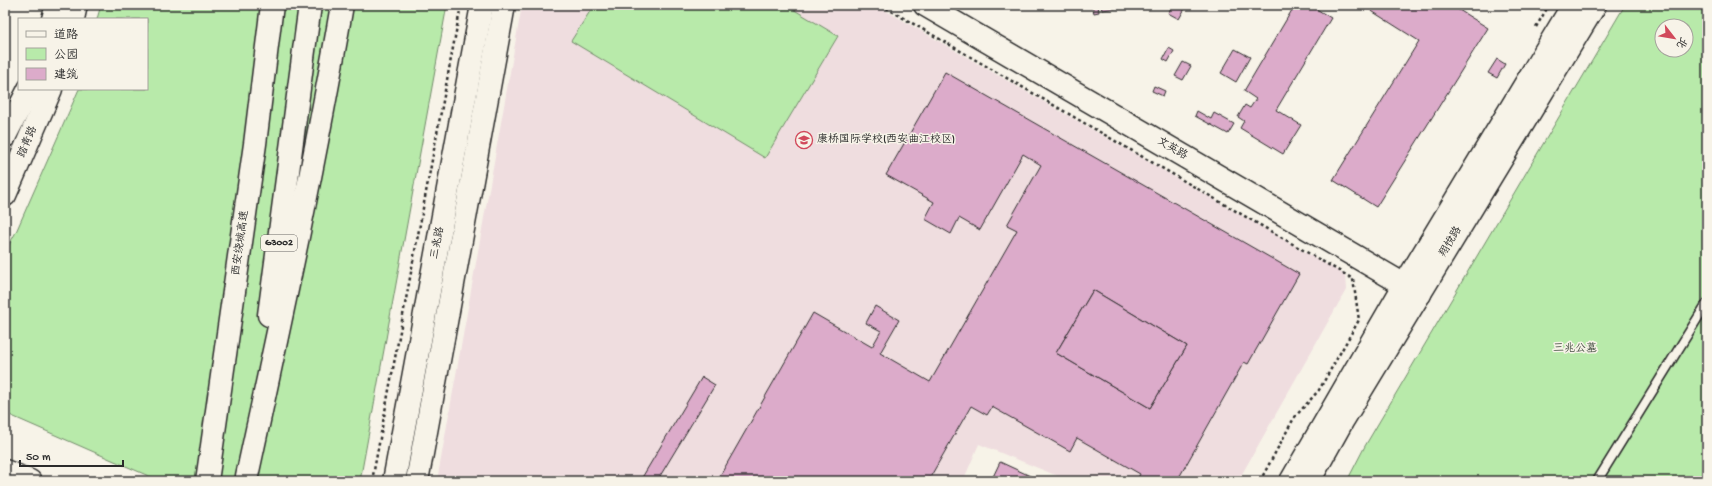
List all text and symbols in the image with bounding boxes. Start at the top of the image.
legend [18,18,148,90]
north arrow [1654,18,1694,58]
text: 道路 [54,28,78,43]
text: 北 [1673,34,1689,50]
text: 公园 [54,48,78,63]
text: 建筑 [54,68,78,83]
street label: 踏青路 [15,124,40,160]
school or university icon: 康桥国际学校(西安曲江校区) [794,130,814,150]
place label: 康桥国际学校(西安曲江校区) [817,132,955,146]
street label: 文英路 [1155,135,1190,162]
street label: 西安绕城高速 [228,209,252,277]
street label: 翔悦路 [1437,224,1465,259]
street label: 三兆路 [428,225,447,260]
road number: G3002 [261,235,297,251]
park label: 三兆公墓 [1553,342,1597,355]
scale bar [20,442,123,468]
text: 50 m [26,451,51,465]

